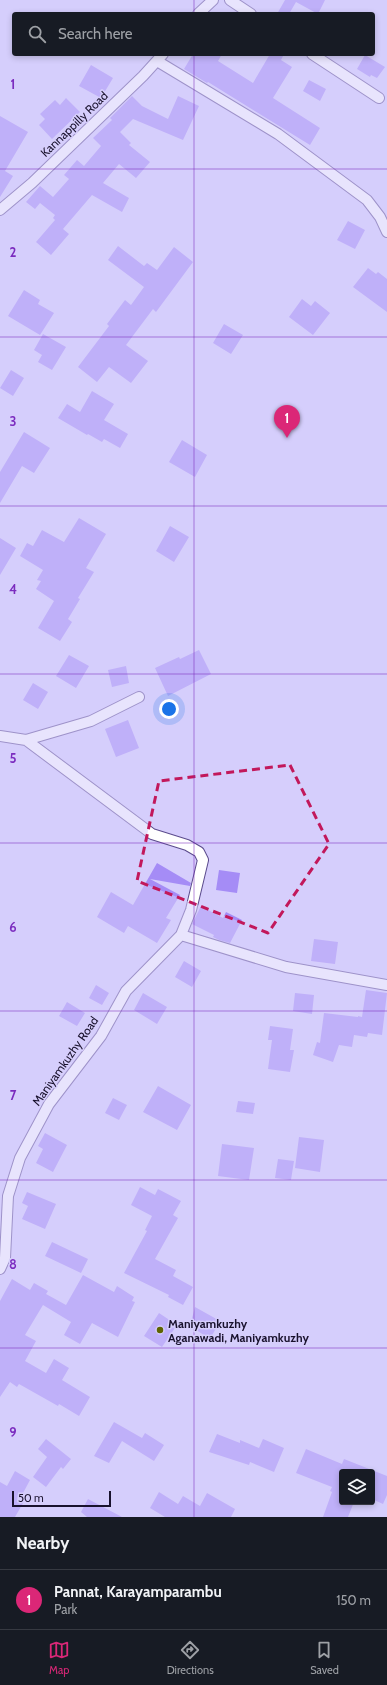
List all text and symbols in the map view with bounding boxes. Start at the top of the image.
search box [12,12,375,56]
icon: search [26,23,48,45]
text: Search here [58,25,133,43]
text: 1 [11,76,15,92]
street label: Kannappilly Road [37,88,111,160]
text: 2 [10,244,17,260]
pin: 1 [274,405,300,438]
text: 3 [9,413,17,429]
text: 4 [9,581,17,597]
your location [159,699,179,719]
text: 5 [10,750,17,766]
text: 6 [9,919,17,935]
street label: Maniyamkuzhy Road [29,1014,101,1108]
text: 7 [10,1087,17,1103]
text: 8 [9,1256,17,1272]
place label: Maniyamkuzhy Aganawadi, Maniyamkuzhy [168,1316,309,1345]
marker: Maniyamkuzhy Aganawadi, Maniyamkuzhy [155,1325,165,1335]
text: 9 [9,1424,17,1440]
map controls [339,1469,375,1505]
button: layers [339,1469,375,1505]
scale bar [12,1489,111,1508]
text: 50 m [18,1491,44,1505]
text: Nearby [16,1533,69,1553]
text: Pannat, Karayamparambu [54,1583,222,1601]
text: 1 [27,1592,31,1608]
text: 150 m [336,1592,371,1608]
text: Park [54,1601,77,1617]
tab: Map [48,1639,70,1677]
tab: Directions [167,1639,214,1677]
tab: Saved [310,1639,339,1677]

